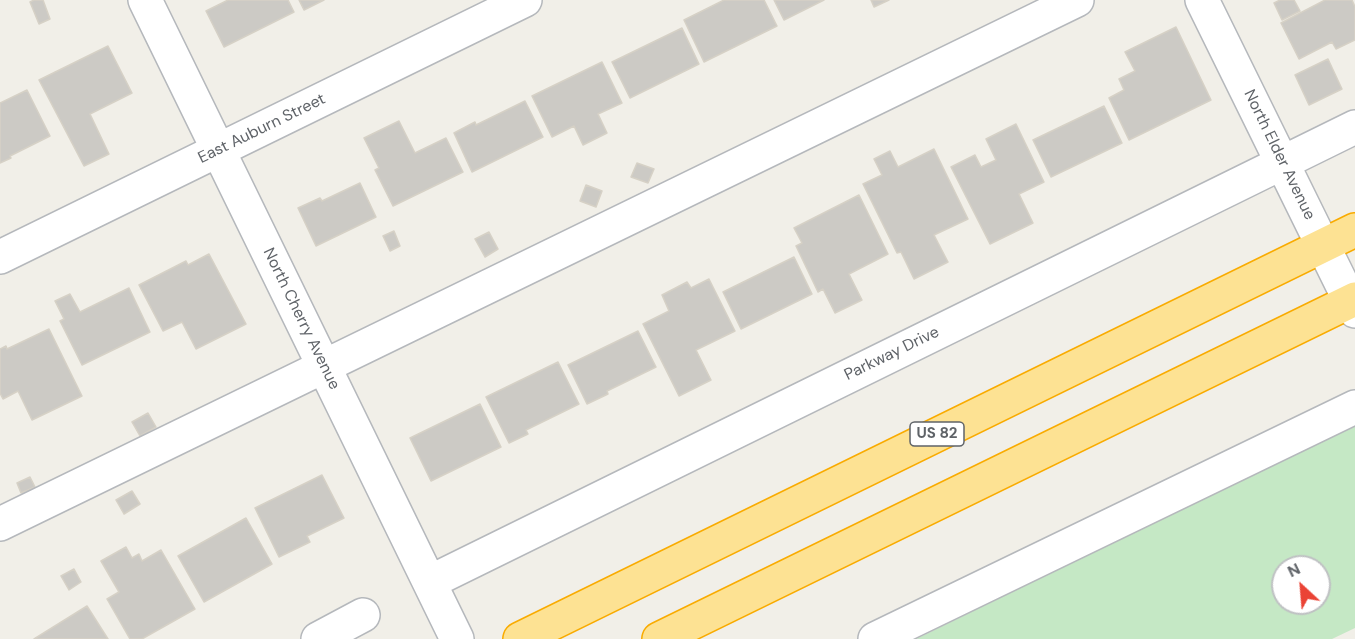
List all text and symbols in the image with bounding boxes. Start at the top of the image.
street label: North Elder Avenue [1239,87,1319,223]
street label: East Auburn Street [195,90,329,168]
street label: North Cherry Avenue [258,245,344,393]
street label: Parkway Drive [841,323,943,385]
road number: US 82 [910,422,964,446]
north arrow [1271,555,1331,615]
text: N [1284,558,1304,582]

